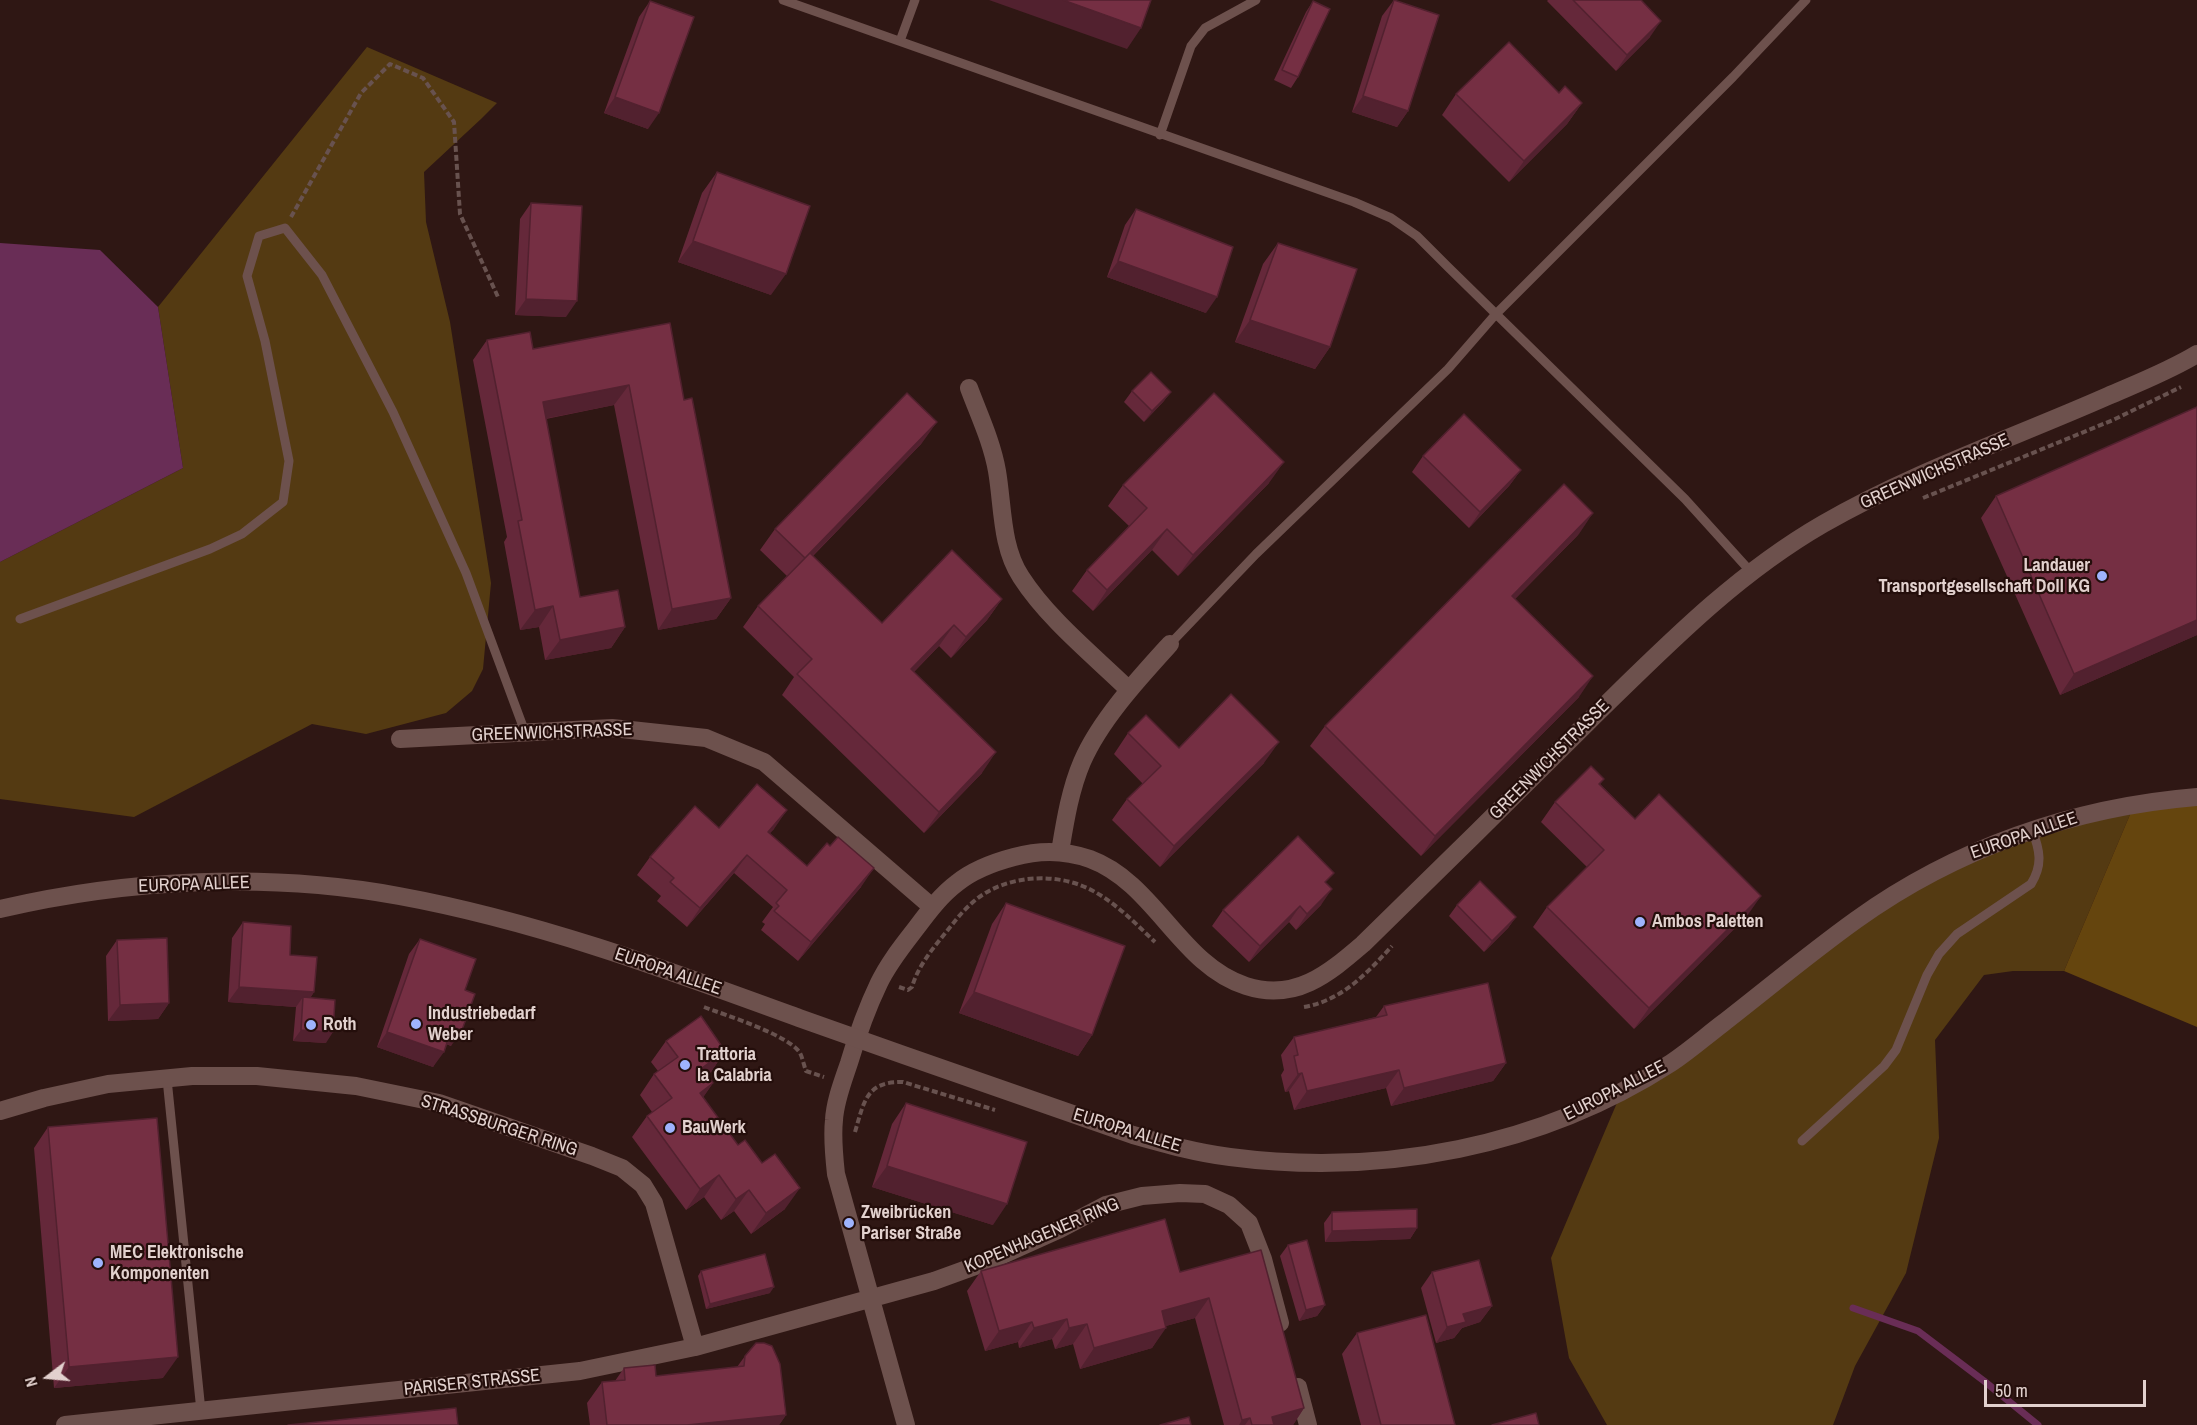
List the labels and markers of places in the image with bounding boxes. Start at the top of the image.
place label: Landauer Transportgesellschaft Doll KG [1878,555,2090,598]
marker: Landauer Transportgesellschaft Doll KG [2095,569,2109,583]
place label: Ambos Paletten [1652,911,1764,933]
marker: Ambos Paletten [1633,915,1647,929]
place label: Industriebedarf Weber [428,1003,535,1046]
place label: Roth [323,1014,357,1036]
marker: Industriebedarf Weber [409,1017,423,1031]
marker: Roth [304,1018,318,1032]
place label: Trattoria la Calabria [697,1044,772,1086]
marker: Trattoria la Calabria [678,1058,692,1072]
place label: BauWerk [682,1117,746,1139]
marker: BauWerk [663,1121,677,1135]
place label: Zweibrücken Pariser Straße [861,1202,961,1244]
marker: Zweibrücken Pariser Straße [842,1216,856,1230]
place label: MEC Elektronische Komponenten [110,1242,244,1284]
marker: MEC Elektronische Komponenten [91,1256,105,1270]

